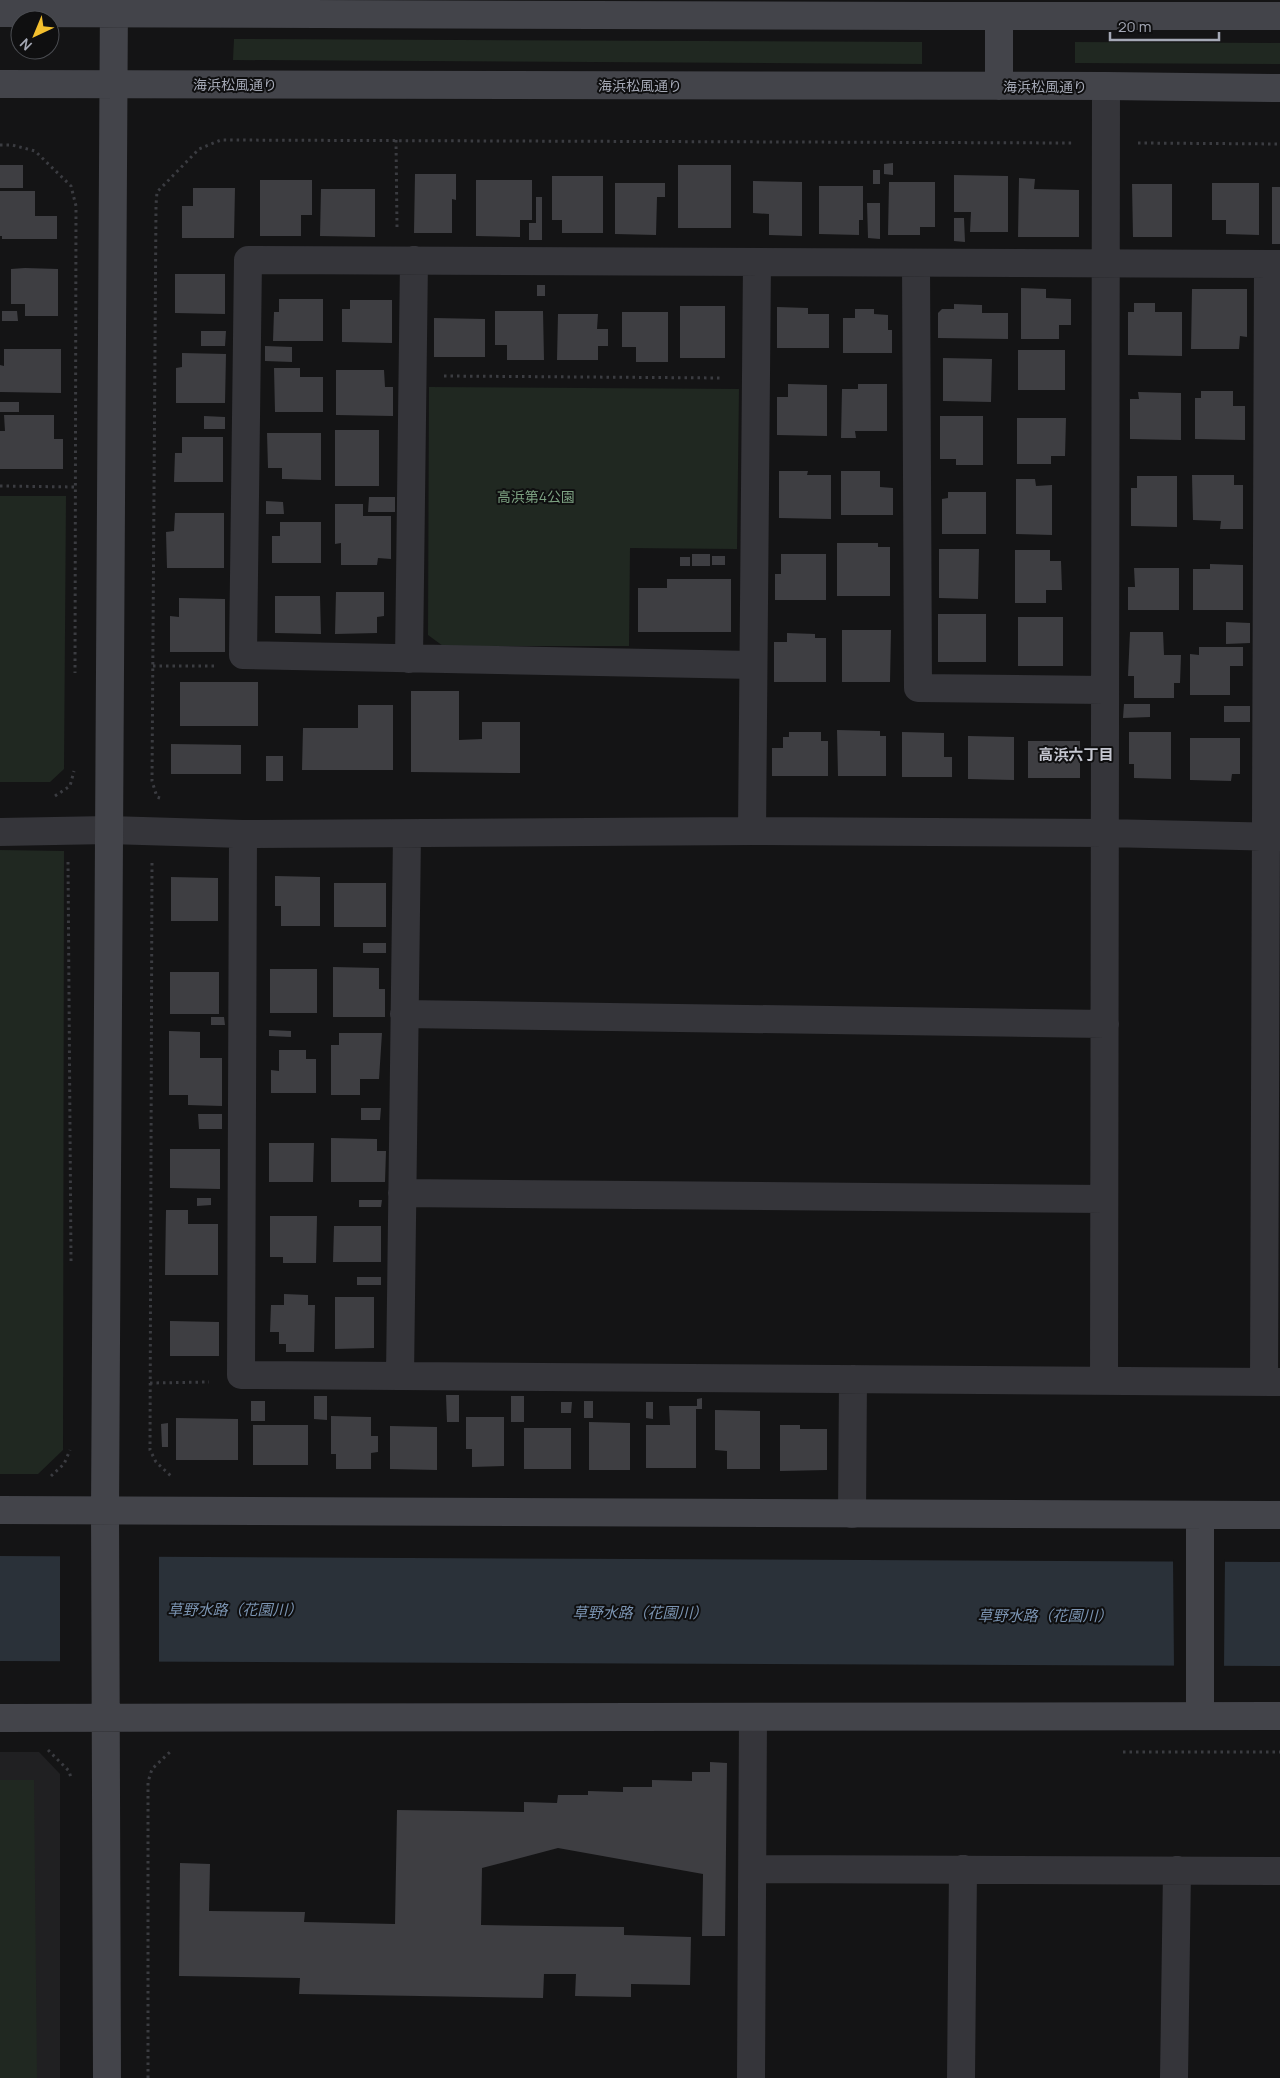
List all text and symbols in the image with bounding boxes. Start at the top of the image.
north arrow [10,10,60,60]
scale bar [1110,10,1219,42]
text: 20 m [1118,16,1151,37]
text: N [15,34,36,55]
street label: 海浜松風通り [193,75,277,94]
street label: 海浜松風通り [598,76,682,95]
street label: 海浜松風通り [1003,77,1087,96]
park label: 高浜第4公園 [497,487,575,506]
district label: 高浜六丁目 [1038,744,1114,765]
water label: 草野水路（花園川） [167,1599,303,1620]
water label: 草野水路（花園川） [572,1602,708,1623]
water label: 草野水路（花園川） [977,1605,1113,1626]

